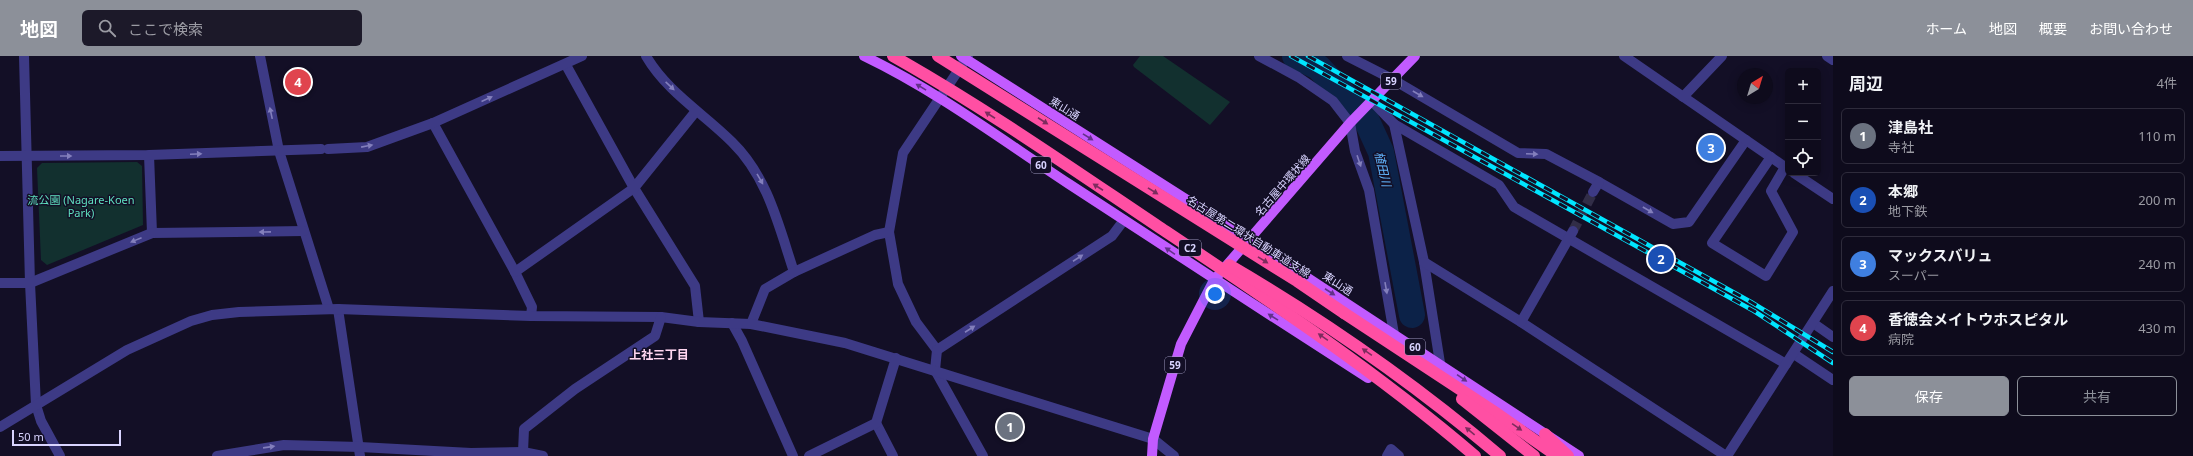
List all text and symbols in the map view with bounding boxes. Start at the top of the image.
search box [82,10,362,46]
text: 地図 [20,16,58,42]
icon: search [96,17,118,39]
text: ここで検索 [128,19,203,39]
text: ホーム [1925,19,1967,38]
text: 地図 [1989,19,2017,38]
text: 概要 [2039,19,2067,38]
text: お問い合わせ [2089,19,2173,38]
pin: 4 [285,67,311,97]
north arrow [1737,68,1773,104]
map controls [1785,68,1821,176]
button: + [1785,68,1821,104]
text: 周辺 [1849,72,1883,95]
road number: 59 [1381,73,1401,89]
text: 4件 [2157,74,2177,92]
one-way arrow [665,82,675,91]
one-way arrow [916,83,926,91]
one-way arrow [1412,91,1424,98]
street label: 東山通 [1047,93,1083,123]
one-way arrow [482,96,493,102]
button: − [1785,104,1821,140]
one-way arrow [268,106,274,119]
one-way arrow [985,111,995,119]
one-way arrow [1038,117,1048,125]
text: 津島社 [1888,117,1933,137]
text: 1 [1859,127,1867,145]
text: 110 m [2138,127,2176,145]
one-way arrow [1083,133,1093,141]
pin: 3 [1698,133,1724,163]
text: 寺社 [1888,138,1914,156]
button: locate [1785,140,1821,176]
one-way arrow [360,143,373,149]
one-way arrow [190,150,202,157]
water label: 植田川 [1371,150,1396,190]
one-way arrow [1526,150,1538,157]
street label: 名古屋中環状線 [1251,151,1313,219]
one-way arrow [60,153,73,159]
one-way arrow [1356,156,1362,168]
road number: 60 [1031,157,1051,173]
one-way arrow [756,173,763,185]
text: 本郷 [1888,181,1918,201]
one-way arrow [1093,183,1104,191]
one-way arrow [1147,187,1158,195]
text: 2 [1859,191,1867,209]
text: 200 m [2138,191,2176,209]
park label: 流公園 (Nagare-Koen Park) [27,192,135,220]
street label: 名古屋第二環状自動車道支線 [1184,192,1314,280]
text: 地下鉄 [1888,202,1927,220]
one-way arrow [1642,206,1654,213]
one-way arrow [259,228,271,235]
one-way arrow [130,237,142,243]
road number: C2 [1179,240,1201,256]
pin: 2 [1648,244,1674,274]
text: マックスバリュ [1888,245,1993,265]
one-way arrow [1165,247,1176,255]
one-way arrow [1073,254,1084,262]
text: 3 [1859,255,1867,273]
text: 240 m [2138,255,2176,273]
one-way arrow [1258,256,1268,264]
text: スーパー [1888,266,1940,284]
street label: 東山通 [1320,268,1356,298]
one-way arrow [1383,282,1389,294]
your location [1205,284,1225,304]
one-way arrow [1325,288,1335,296]
text: 香徳会メイトウホスピタル [1888,309,2068,329]
one-way arrow [1268,313,1278,321]
text: 4 [1859,319,1867,337]
text: 430 m [2138,319,2176,337]
one-way arrow [964,325,975,333]
text: 病院 [1888,330,1914,348]
one-way arrow [1317,333,1328,341]
road number: 60 [1405,339,1425,355]
district label: 上社三丁目 [629,346,689,363]
one-way arrow [1362,348,1372,356]
road number: 59 [1165,357,1185,373]
one-way arrow [1457,374,1467,382]
button: 保存 [1849,376,2009,416]
button: 共有 [2017,376,2177,416]
pin: 1 [997,412,1023,442]
one-way arrow [1512,423,1522,431]
one-way arrow [1465,427,1476,435]
scale bar [12,428,121,447]
text: 50 m [18,429,44,444]
one-way arrow [263,444,275,450]

